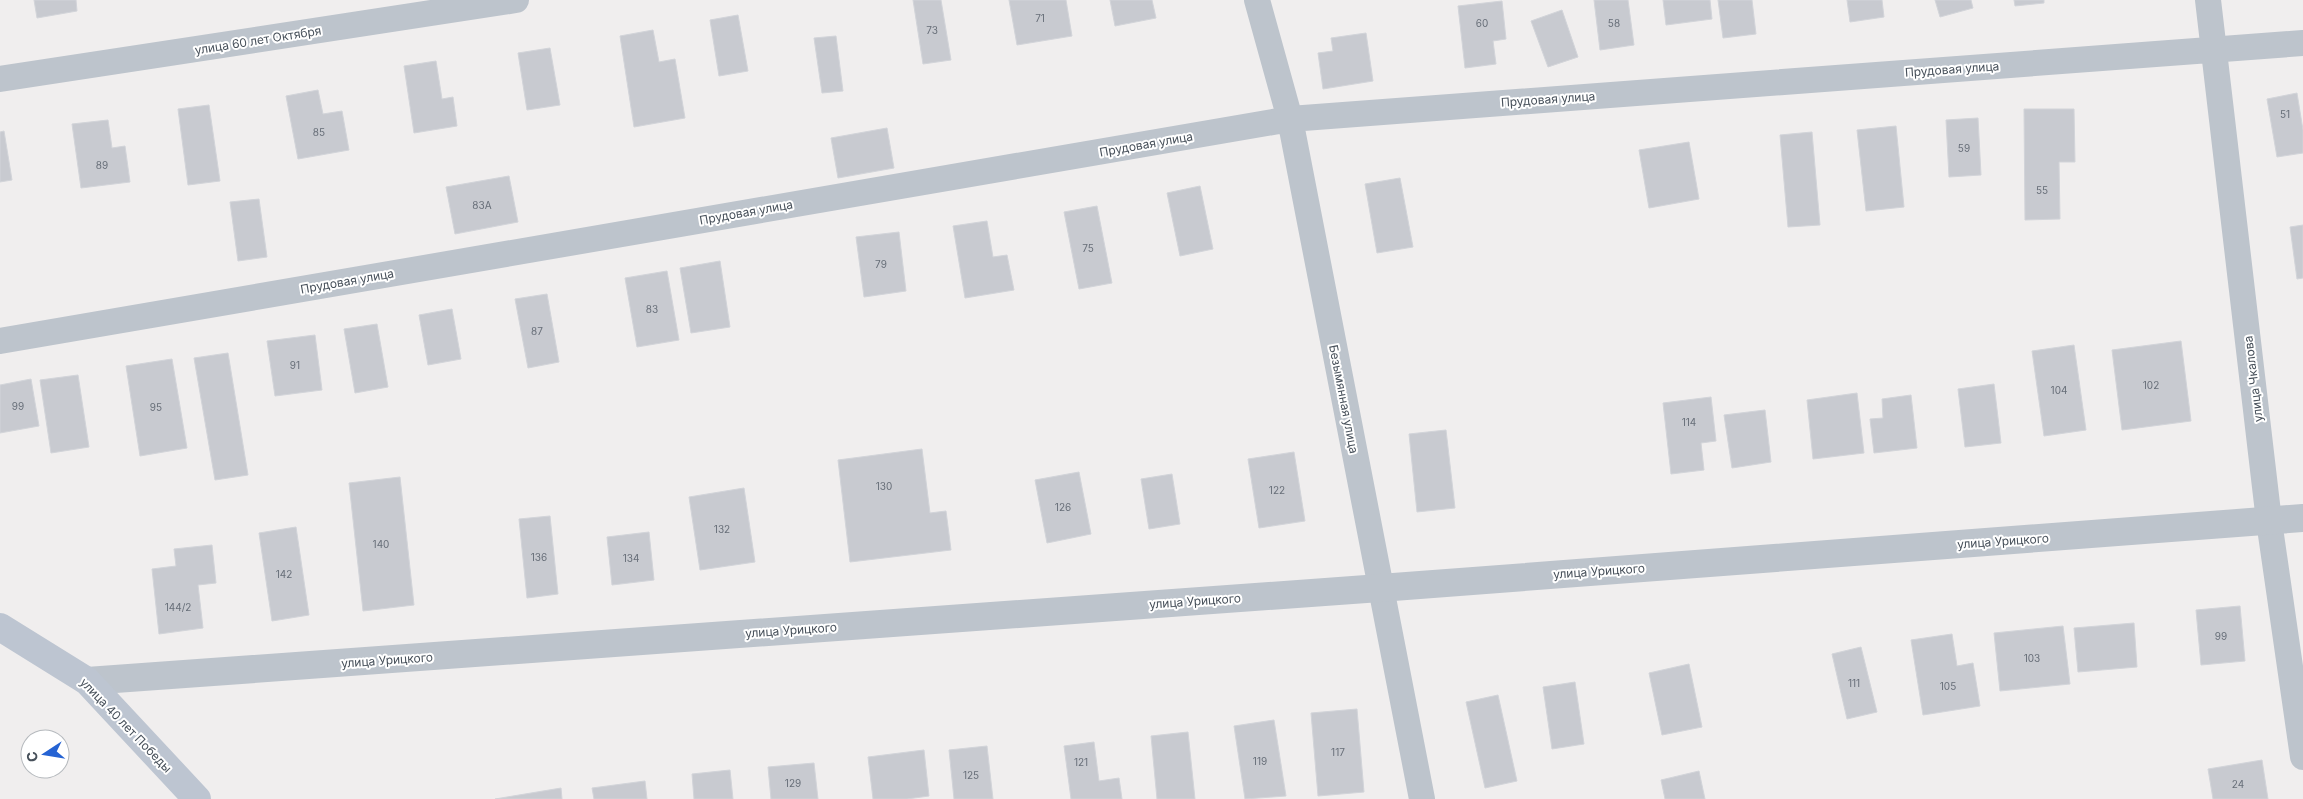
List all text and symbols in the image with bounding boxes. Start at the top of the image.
house number: 71 [1035,12,1045,24]
house number: 60 [1476,17,1488,29]
house number: 58 [1608,17,1620,29]
street label: улица 60 лет Октября [194,23,322,57]
house number: 73 [926,24,938,36]
street label: Прудовая улица [1904,58,2000,80]
street label: Прудовая улица [1500,88,1596,110]
house number: 51 [2280,108,2290,120]
house number: 85 [313,126,325,138]
street label: Прудовая улица [1098,128,1194,160]
house number: 59 [1958,142,1970,154]
house number: 89 [96,159,108,171]
house number: 55 [2036,184,2048,196]
street label: Прудовая улица [698,196,794,228]
house number: 83А [472,199,492,211]
house number: 75 [1082,242,1094,254]
house number: 79 [875,258,887,270]
street label: Прудовая улица [299,265,395,297]
house number: 83 [646,303,658,315]
house number: 87 [531,325,543,337]
street label: улица Чкалова [2240,335,2266,423]
street label: Безымянная улица [1326,343,1362,455]
house number: 91 [290,359,300,371]
house number: 102 [2143,379,2159,391]
house number: 104 [2051,384,2067,396]
house number: 99 [12,400,24,412]
house number: 95 [150,401,162,413]
house number: 114 [1682,416,1696,428]
house number: 130 [876,480,892,492]
house number: 122 [1269,484,1285,496]
house number: 126 [1055,501,1071,513]
house number: 132 [714,523,730,535]
street label: улица Урицкого [1957,530,2049,552]
house number: 140 [373,538,389,550]
house number: 136 [531,551,547,563]
house number: 134 [623,552,639,564]
street label: улица Урицкого [1553,560,1645,582]
house number: 142 [276,568,292,580]
street label: улица Урицкого [1149,590,1241,612]
house number: 144/2 [165,601,191,613]
street label: улица Урицкого [745,619,837,641]
house number: 99 [2215,630,2227,642]
street label: улица Урицкого [341,649,433,671]
house number: 103 [2024,652,2040,664]
street label: улица 40 лет Победы [77,675,175,775]
house number: 111 [1848,677,1860,689]
house number: 105 [1940,680,1956,692]
north arrow [20,729,70,779]
house number: 117 [1331,746,1345,758]
text: С [22,750,41,764]
house number: 119 [1253,755,1267,767]
house number: 121 [1074,756,1088,768]
house number: 125 [963,769,979,781]
house number: 129 [785,777,801,789]
house number: 24 [2232,778,2244,790]

